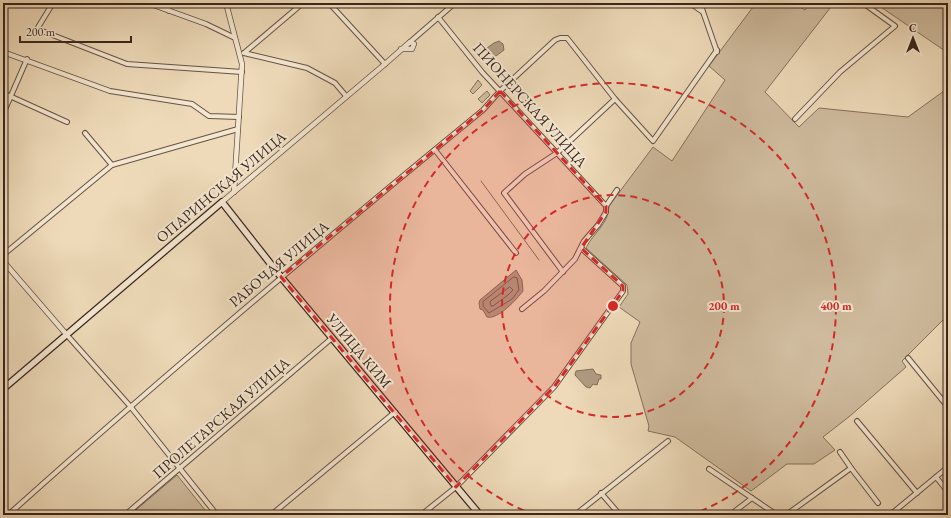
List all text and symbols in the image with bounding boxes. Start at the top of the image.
scale bar [20,18,131,44]
north arrow [893,18,933,58]
text: С [909,21,917,35]
text: 200 m [26,24,56,40]
street label: ПИОНЕРСКАЯ УЛИЦА [469,38,592,172]
street label: ОПАРИНСКАЯ УЛИЦА [152,126,290,247]
street label: РАБОЧАЯ УЛИЦА [225,216,333,311]
text: 200 m [708,298,740,314]
text: 400 m [820,298,852,314]
centre of rings [606,299,620,313]
street label: УЛИЦА КИМ [322,309,396,392]
street label: ПРОЛЕТАРСКАЯ УЛИЦА [148,352,294,482]

